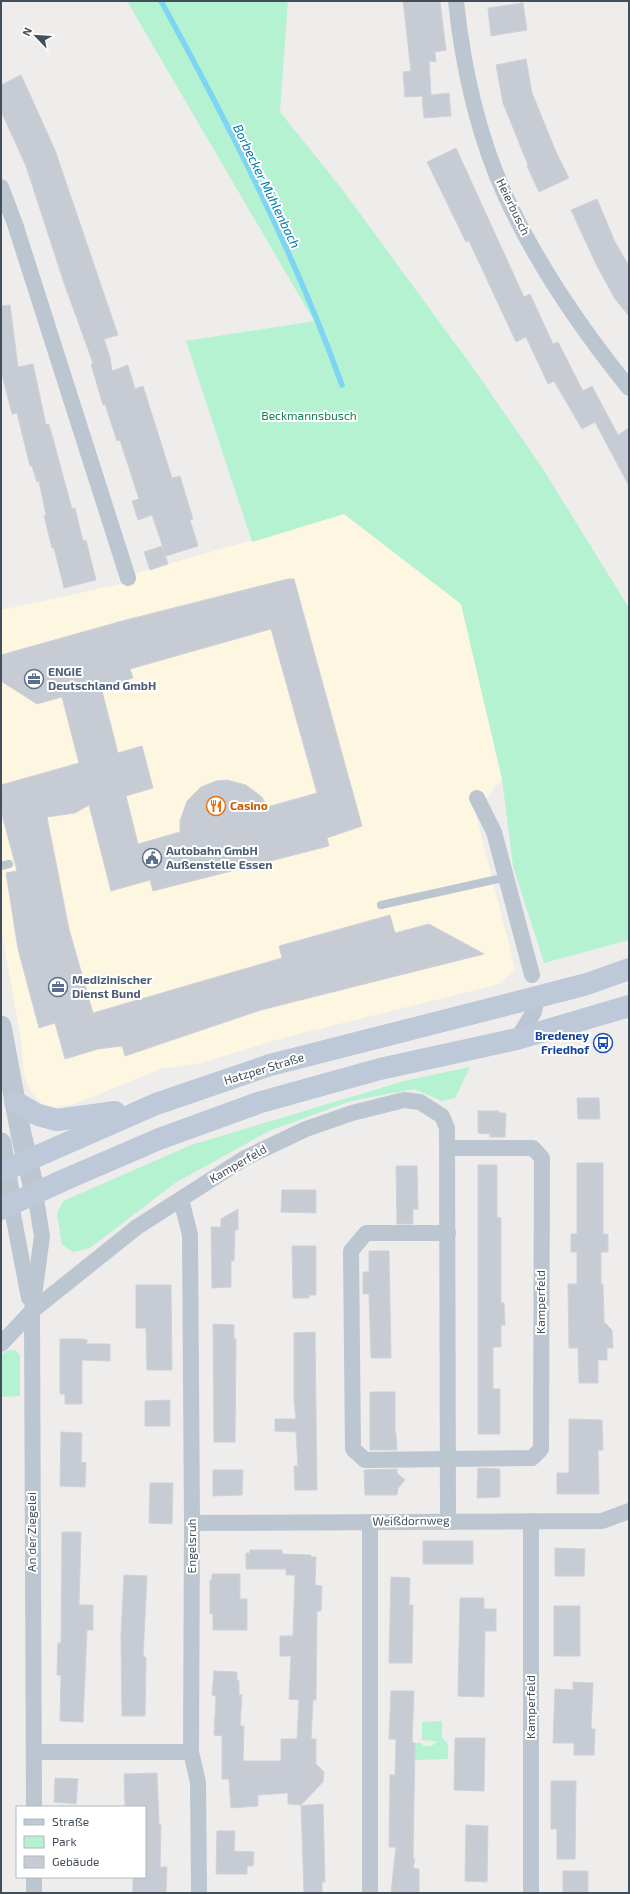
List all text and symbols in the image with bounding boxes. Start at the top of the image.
north arrow [16,16,56,56]
text: N [19,25,34,38]
water label: Borbecker Mühlenbach [230,121,304,251]
street label: Heierbusch [494,176,534,237]
park label: Beckmannsbusch [261,408,357,422]
place label: ENGIE Deutschland GmbH [48,664,156,692]
office icon: ENGIE Deutschland GmbH [23,668,45,690]
restaurant icon: Casino [205,795,227,817]
place label: Casino [230,798,268,812]
place label: Autobahn GmbH Außenstelle Essen [166,843,272,871]
public building icon: Autobahn GmbH Außenstelle Essen [141,847,163,869]
place label: Medizinischer Dienst Bund [72,972,152,1000]
office icon: Medizinischer Dienst Bund [47,976,69,998]
place label: Bredeney Friedhof [535,1028,590,1056]
bus stop icon: Bredeney Friedhof [592,1032,614,1054]
street label: Hatzper Straße [222,1049,306,1087]
street label: Kamperfeld [206,1141,269,1185]
street label: Kamperfeld [533,1270,547,1334]
street label: An der Ziegelei [24,1492,38,1572]
street label: Weißdornweg [372,1512,450,1528]
street label: Engelsruh [184,1518,198,1574]
street label: Kamperfeld [523,1675,537,1739]
legend [16,1806,146,1878]
text: Straße [52,1814,89,1828]
text: Park [52,1834,77,1848]
text: Gebäude [52,1854,100,1868]

